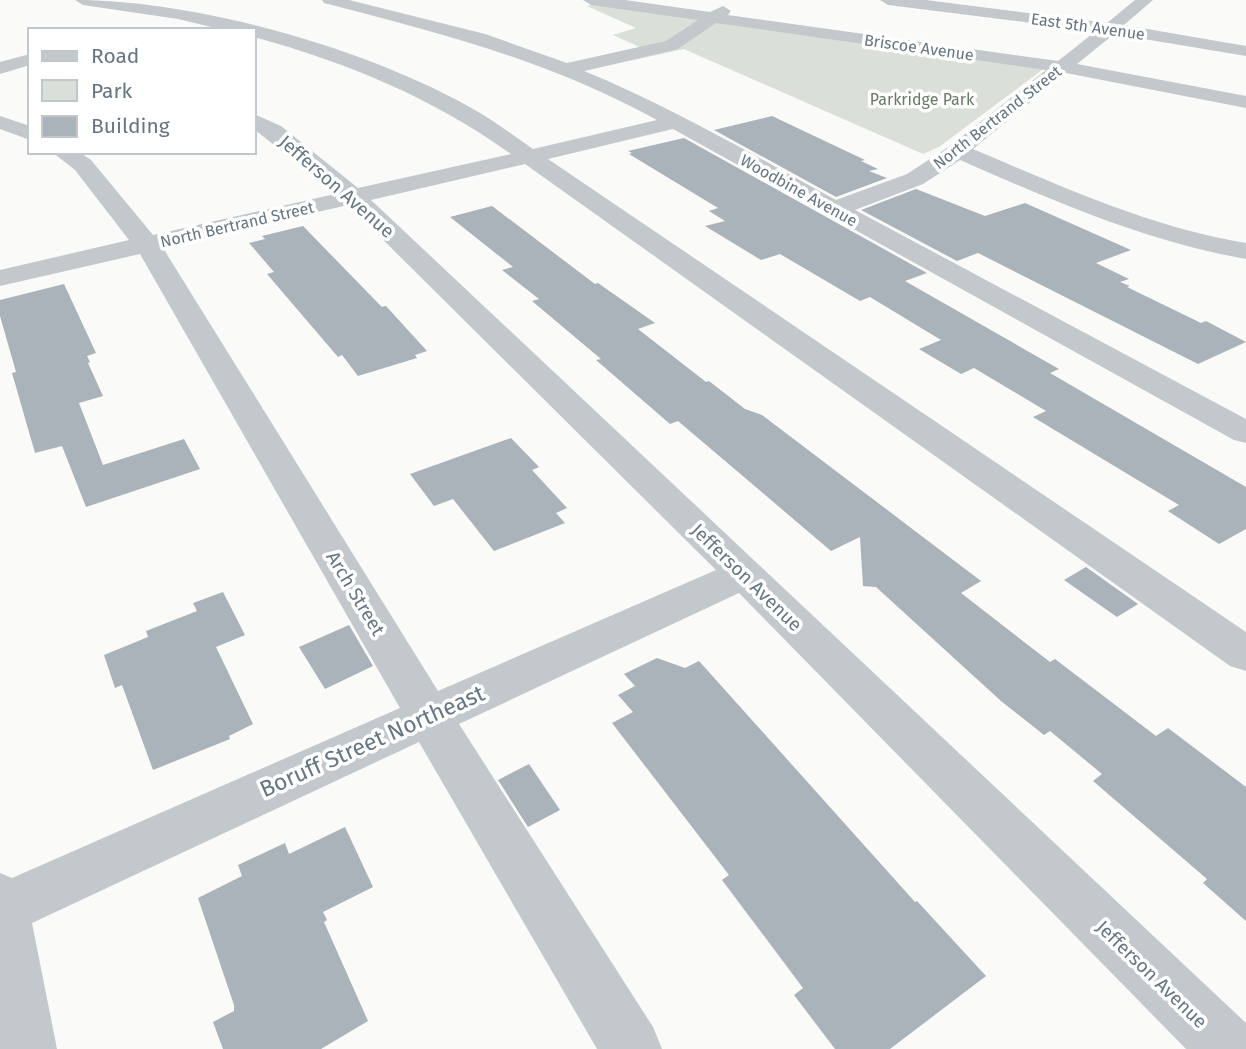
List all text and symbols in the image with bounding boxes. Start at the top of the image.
street label: East 5th Avenue [1030,9,1146,44]
legend [28,28,256,154]
street label: Briscoe Avenue [863,30,975,65]
text: Road [91,43,139,69]
street label: North Bertrand Street [930,61,1065,173]
text: Park [91,78,133,104]
park label: Parkridge Park [870,90,975,109]
text: Building [91,113,170,139]
street label: Jefferson Avenue [274,130,399,243]
street label: Woodbine Avenue [737,150,861,230]
street label: North Bertrand Street [158,198,316,251]
street label: Jefferson Avenue [686,519,807,636]
street label: Arch Street [321,547,390,640]
street label: Boruff Street Northeast [255,678,489,803]
street label: Jefferson Avenue [1091,916,1212,1033]

